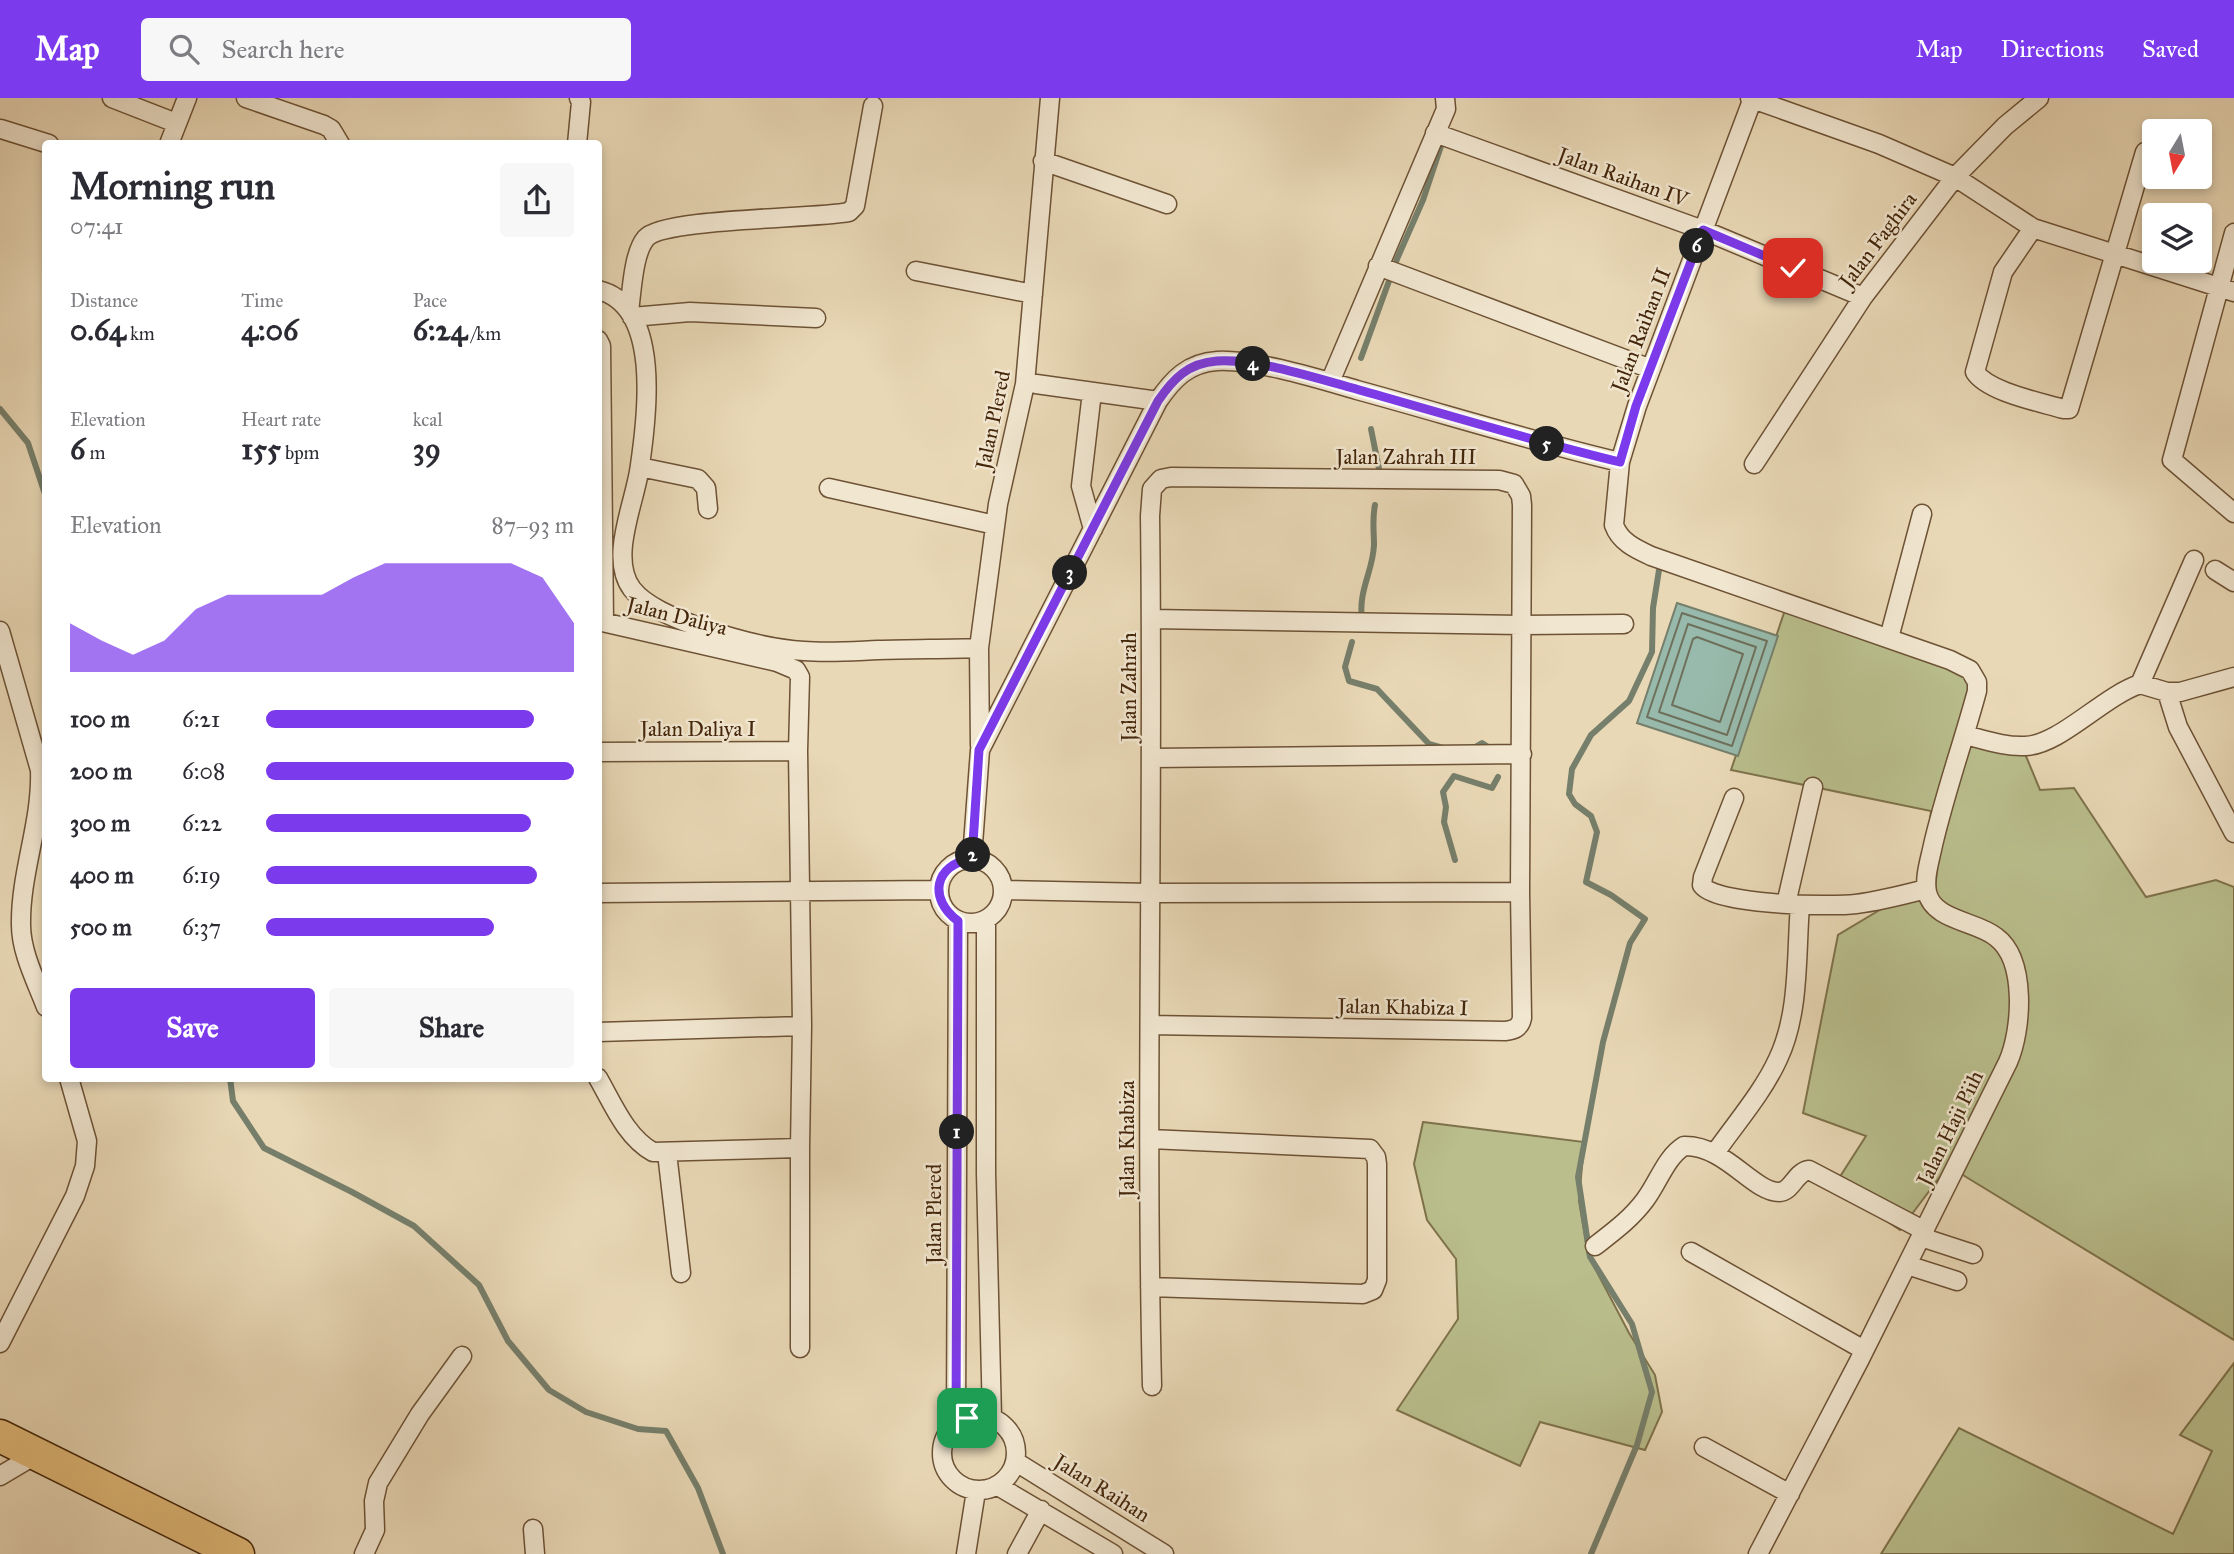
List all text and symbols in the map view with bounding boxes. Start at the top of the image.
search box [141,18,631,81]
text: Map [35,29,99,69]
icon: search [165,30,203,68]
text: Search here [221,33,345,65]
text: Map [1916,34,1963,64]
text: Directions [2001,34,2104,64]
text: Saved [2142,34,2199,64]
north arrow [2142,119,2212,189]
map controls [2142,119,2212,273]
street label: Jalan Raihan IV [1552,141,1693,213]
text: Morning run [70,163,275,209]
button: share [500,163,574,237]
street label: Jalan Faghira [1832,187,1923,295]
button: layers [2142,203,2212,273]
text: 07:41 [70,212,123,240]
pin: 6 [1680,228,1714,264]
text: 6 [1692,234,1701,257]
pin [1763,238,1823,298]
icon: check [1774,249,1812,287]
street label: Jalan Raihan II [1605,264,1677,398]
text: Distance [70,289,138,312]
text: Time [241,289,283,312]
text: Pace [413,289,447,312]
text: 0.64 [70,312,126,348]
text: 4:06 [241,312,298,348]
text: 6:24 [413,312,467,348]
text: km [126,322,155,345]
text: /km [467,322,501,345]
pin: 4 [1236,346,1270,382]
text: 4 [1247,352,1258,375]
street label: Jalan Plered [969,368,1016,474]
text: Elevation [70,408,145,431]
text: Heart rate [241,408,321,431]
text: kcal [413,408,443,431]
pin: 5 [1530,426,1564,462]
text: 6 [70,431,85,467]
text: 155 [241,431,281,467]
text: 39 [413,431,441,467]
text: 5 [1542,432,1551,455]
text: m [85,441,105,464]
text: bpm [281,441,320,464]
street label: Jalan Zahrah III [1334,444,1476,470]
text: Elevation [70,511,161,539]
text: 87–93 m [492,511,574,539]
pin: 3 [1052,556,1088,590]
text: 3 [1066,561,1073,584]
street label: Jalan Daliya [622,591,730,641]
street label: Jalan Zahrah [1116,632,1142,744]
text: 100 m [70,705,130,733]
text: 6:21 [182,705,220,733]
street label: Jalan Daliya I [638,716,756,742]
text: 200 m [70,757,132,785]
text: 6:08 [182,757,225,785]
text: 300 m [70,809,130,837]
text: 6:22 [182,809,222,837]
pin: 2 [956,838,990,872]
text: 2 [968,843,977,866]
text: 400 m [70,861,134,889]
text: 6:19 [182,861,221,889]
text: 500 m [70,913,132,941]
text: 6:37 [182,913,221,941]
button: Save [70,988,315,1068]
button: Share [329,988,574,1068]
street label: Jalan Khabiza I [1335,993,1469,1021]
street label: Jalan Haji Piih [1910,1066,1989,1192]
street label: Jalan Khabiza [1114,1080,1140,1200]
pin: 1 [940,1114,974,1150]
text: 1 [953,1120,960,1143]
street label: Jalan Plered [921,1163,947,1266]
pin [937,1388,997,1448]
icon: arrive [948,1399,986,1437]
street label: Jalan Raihan [1047,1447,1155,1528]

